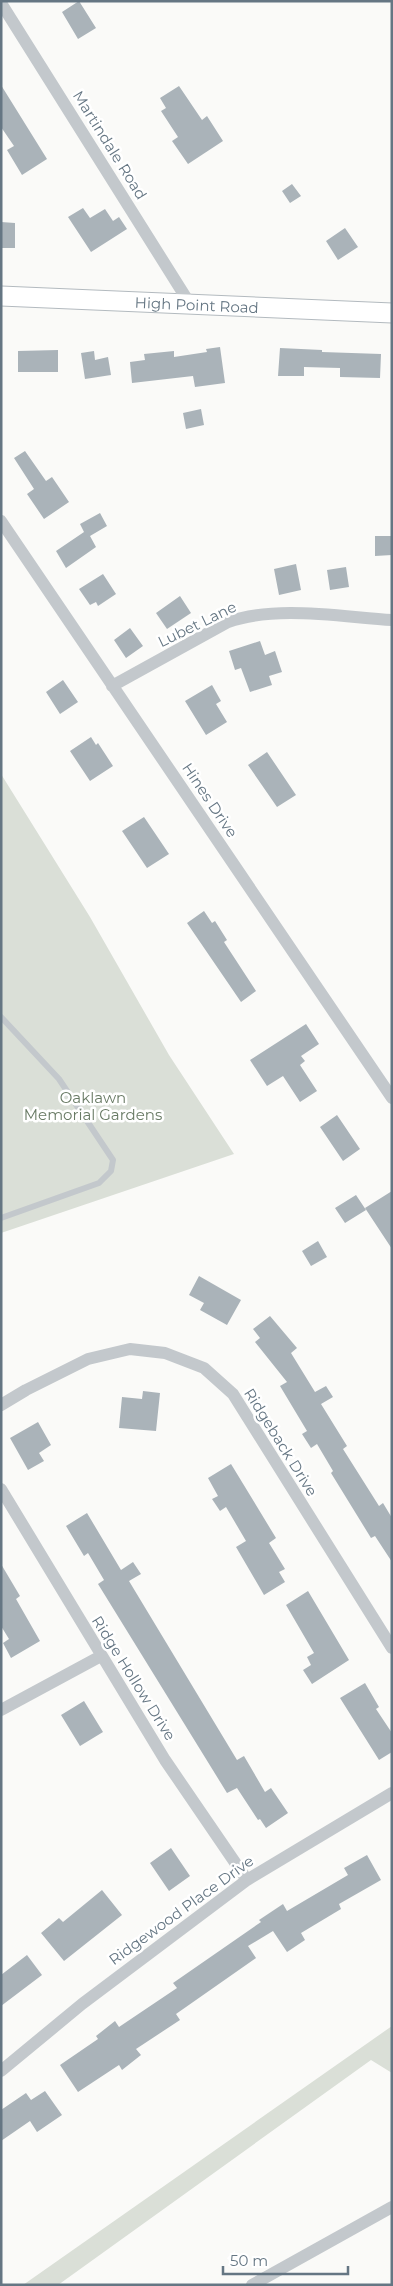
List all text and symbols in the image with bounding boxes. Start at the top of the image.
street label: Martindale Road [69,87,151,203]
street label: High Point Road [134,292,259,317]
street label: Lubet Lane [155,597,239,651]
street label: Hines Drive [178,759,242,841]
park label: Oaklawn Memorial Gardens [24,1088,162,1124]
street label: Ridgeback Drive [240,1384,322,1500]
street label: Ridge Hollow Drive [88,1612,180,1744]
street label: Ridgewood Place Drive [105,1851,257,1969]
scale bar [223,2244,348,2276]
text: 50 m [230,2251,268,2270]

